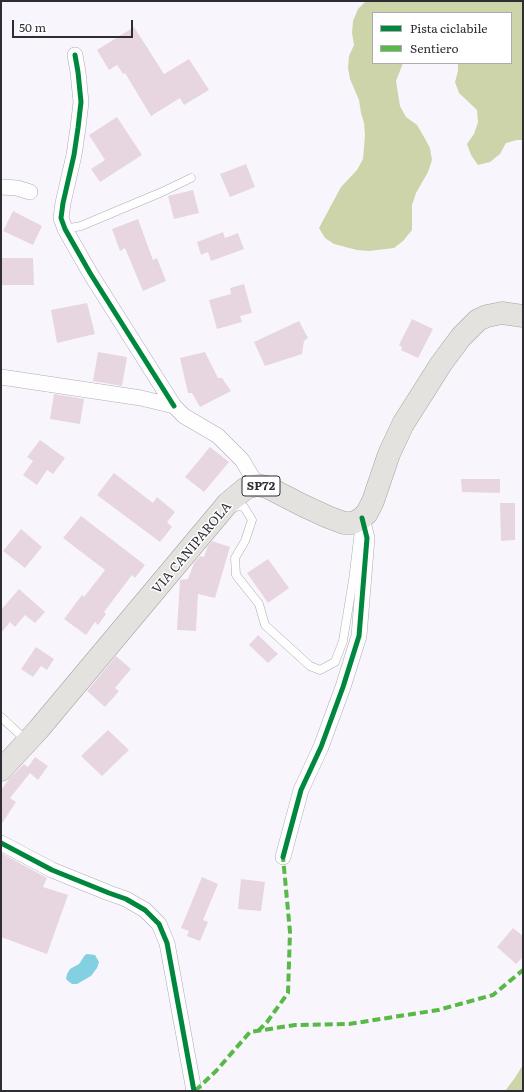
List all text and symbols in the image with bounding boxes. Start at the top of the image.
scale bar [14,12,135,38]
legend [372,12,512,64]
text: 50 m [19,18,46,36]
text: Pista ciclabile [410,19,488,37]
text: Sentiero [410,39,458,57]
road number: SP72 [242,476,280,496]
street label: VIA CANIPAROLA [149,499,235,597]

